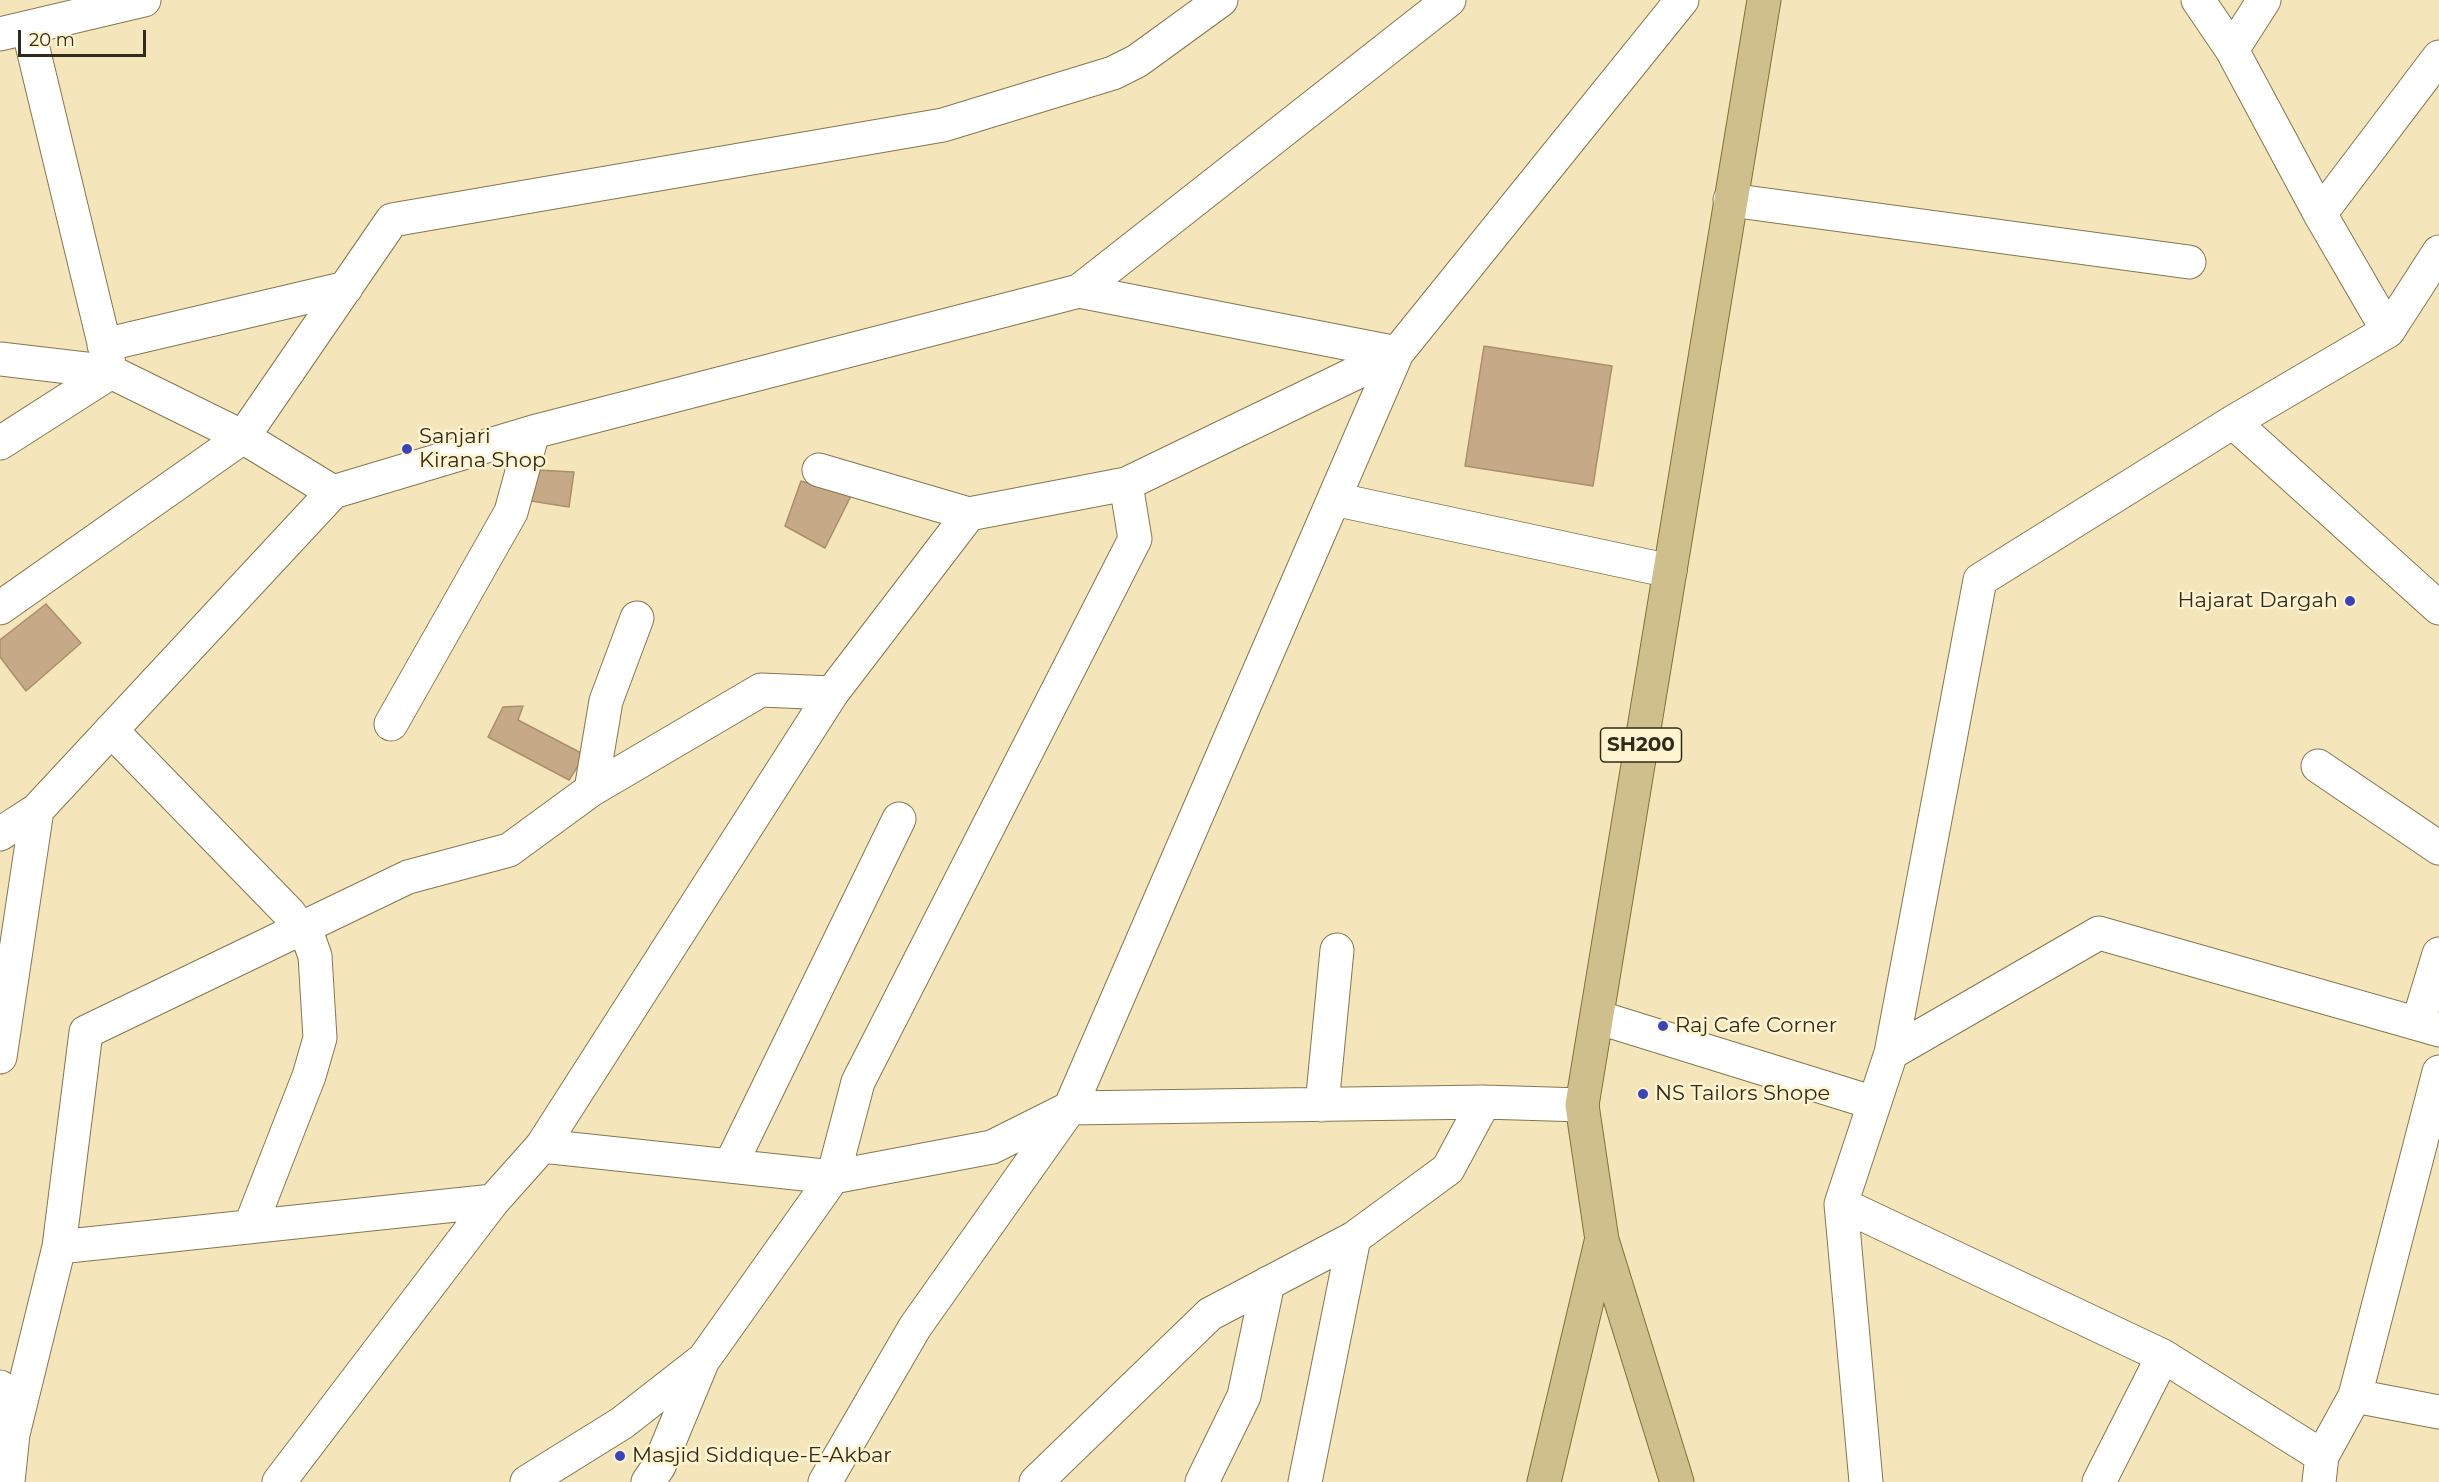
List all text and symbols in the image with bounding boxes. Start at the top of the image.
scale bar [21,18,148,56]
text: 20 m [29,29,75,51]
place label: Sanjari Kirana Shop [419,424,546,474]
marker: Sanjari Kirana Shop [400,442,414,456]
place label: Hajarat Dargah [2178,588,2338,614]
marker: Hajarat Dargah [2343,594,2357,608]
road number: SH200 [1600,728,1682,762]
place label: Raj Cafe Corner [1675,1013,1837,1039]
marker: Raj Cafe Corner [1656,1019,1670,1033]
place label: NS Tailors Shope [1655,1081,1830,1107]
marker: NS Tailors Shope [1636,1087,1650,1101]
place label: Masjid Siddique-E-Akbar [632,1443,892,1469]
marker: Masjid Siddique-E-Akbar [613,1449,627,1463]

